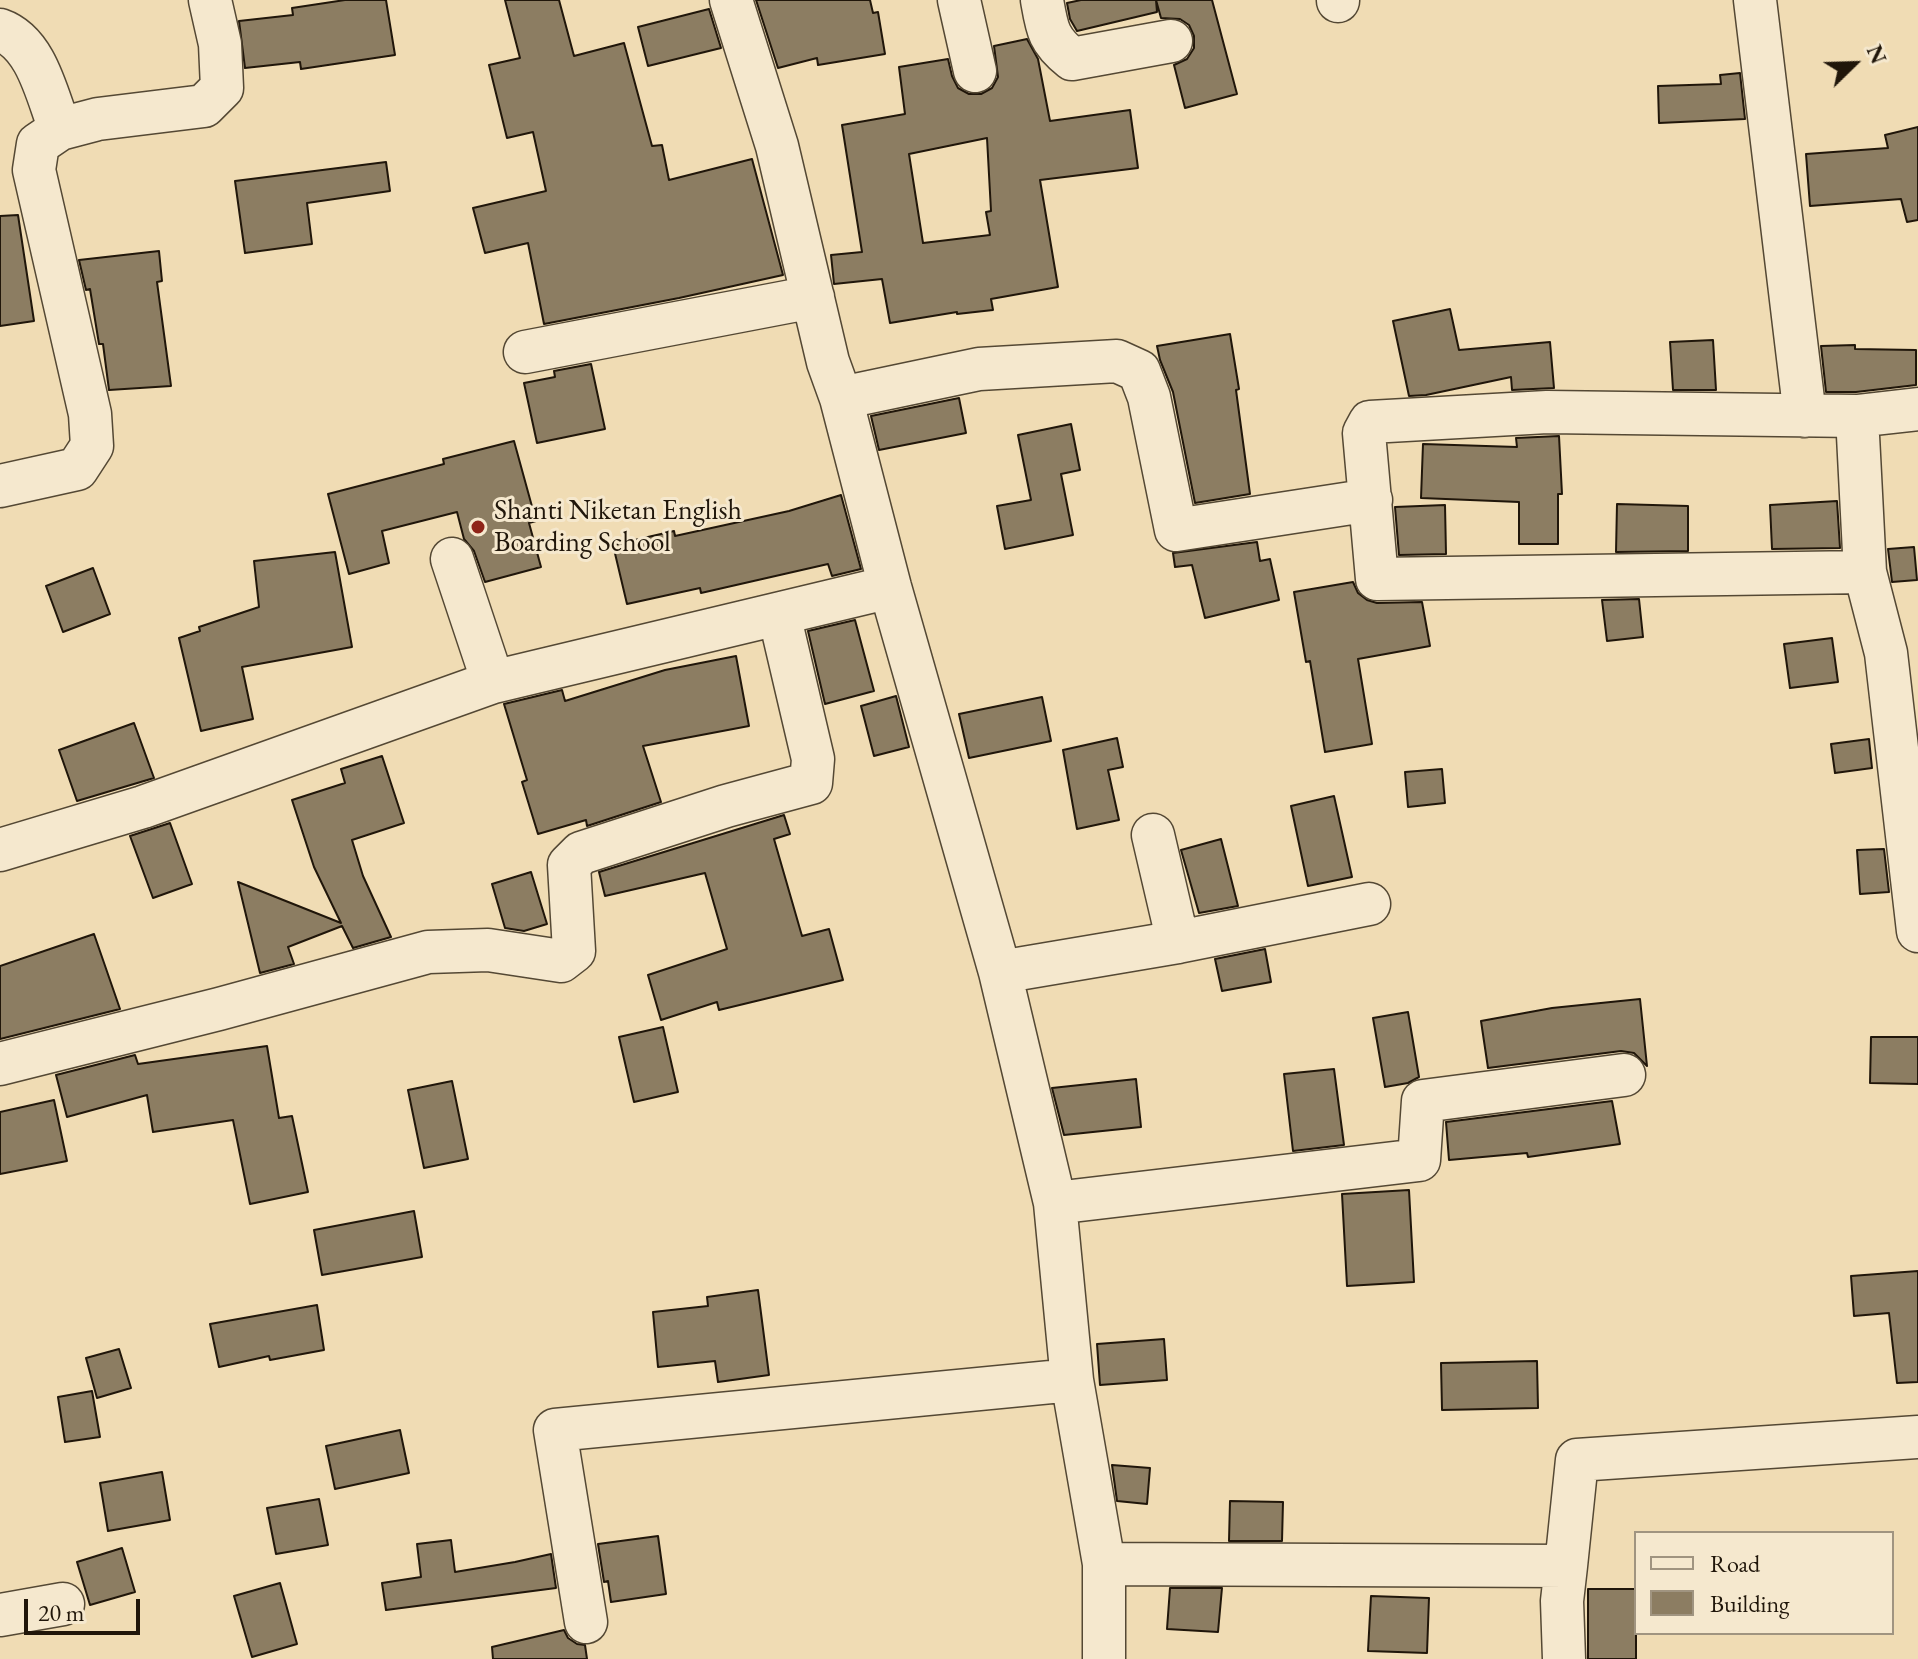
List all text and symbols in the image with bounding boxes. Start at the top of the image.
north arrow [1814,24,1894,104]
text: N [1860,41,1893,68]
place label: Shanti Niketan English Boarding School [494,494,742,560]
marker: Shanti Niketan English Boarding School [469,518,487,536]
legend [1634,1531,1894,1635]
text: Road [1710,1548,1760,1579]
scale bar [28,1583,144,1633]
text: Building [1710,1588,1790,1619]
text: 20 m [38,1597,85,1628]

